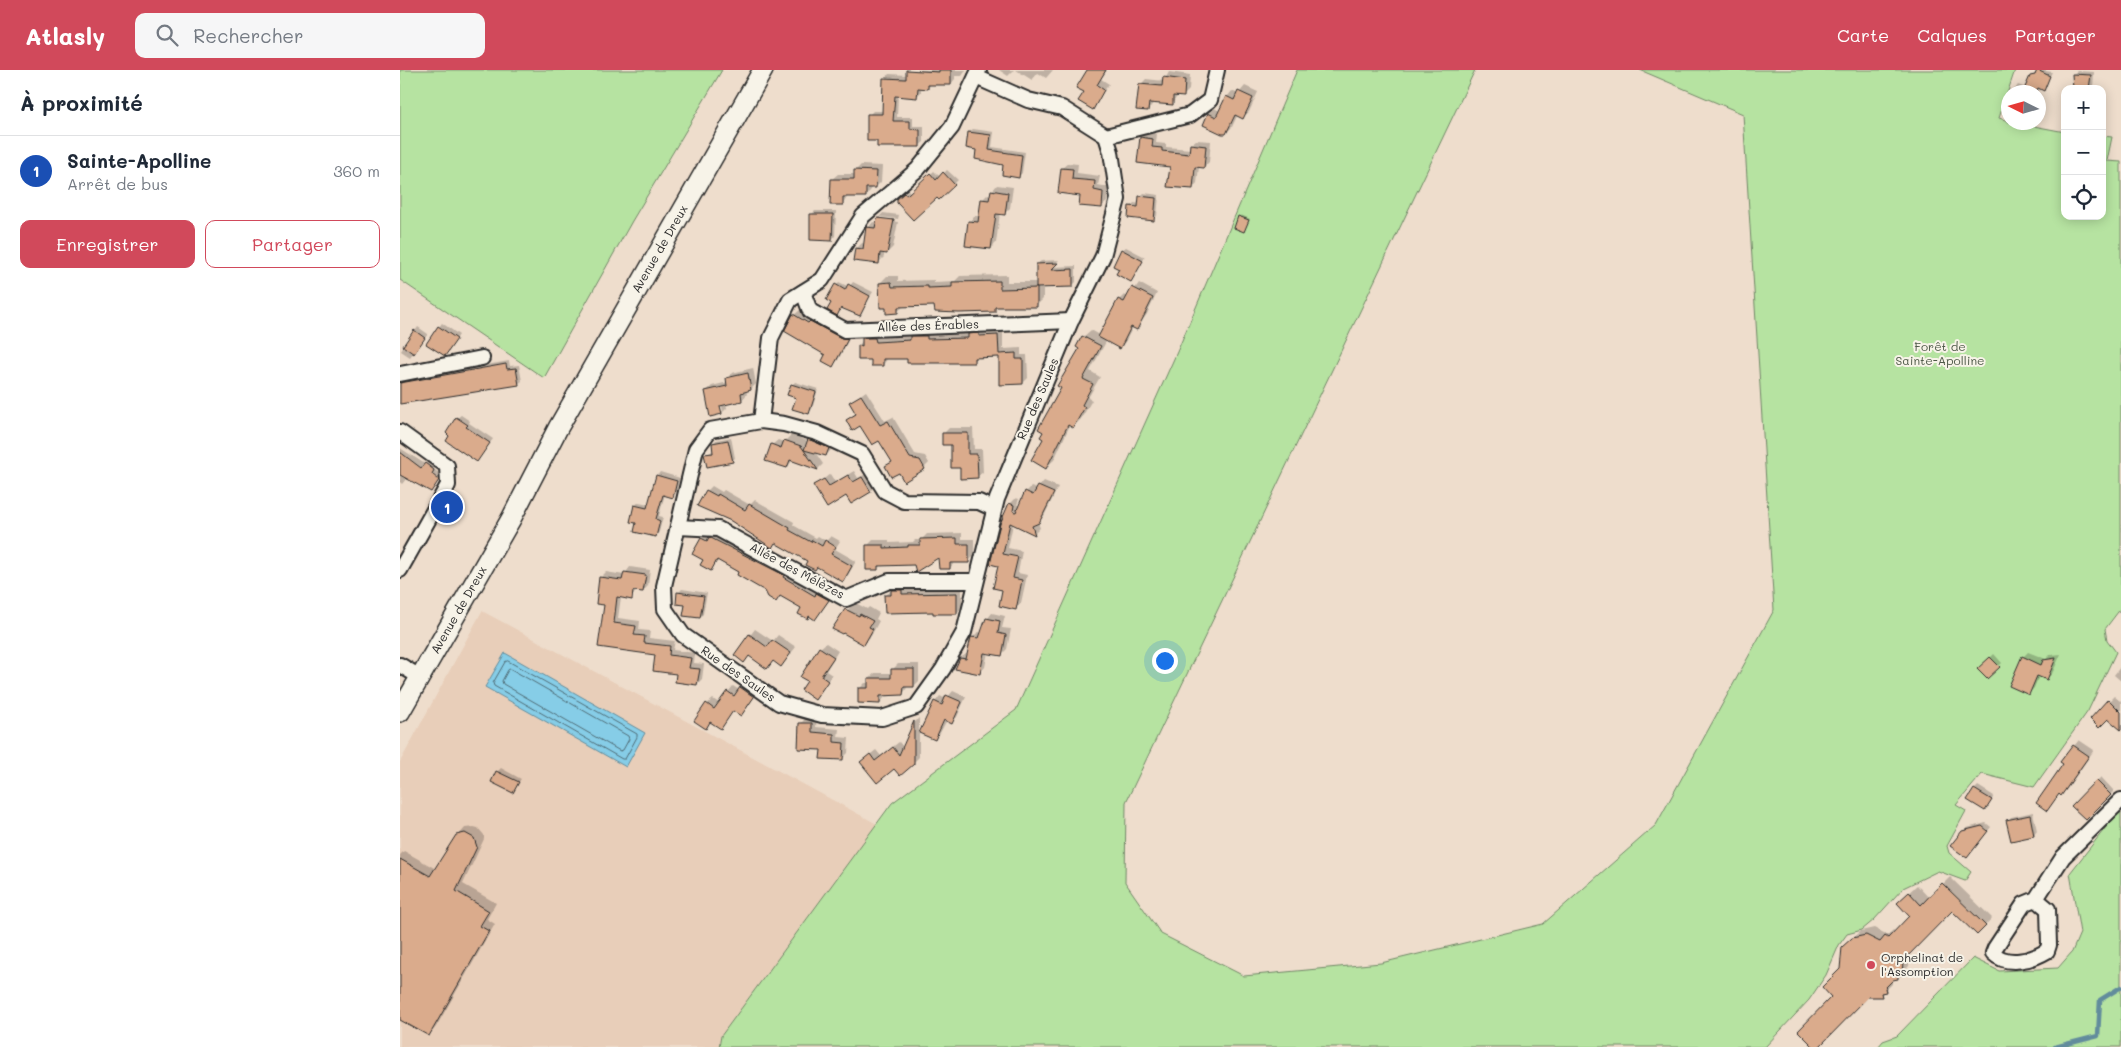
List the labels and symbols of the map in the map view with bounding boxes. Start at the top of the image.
north arrow [2001,85,2046,130]
street label: Avenue de Dreux [628,202,691,295]
street label: Allée des Érables [877,315,979,335]
park label: Forêt de Sainte-Apolline [1896,338,1984,368]
street label: Rue des Saules [1013,355,1062,442]
pin: 1 [431,488,463,526]
street label: Allée des Mélèzes [747,538,848,602]
street label: Avenue de Dreux [427,563,490,656]
street label: Rue des Saules [698,642,779,705]
your location [1152,648,1178,674]
place label: Orphelinat de l'Assomption [1881,949,1963,979]
marker: Orphelinat de l'Assomption [1865,959,1877,971]

